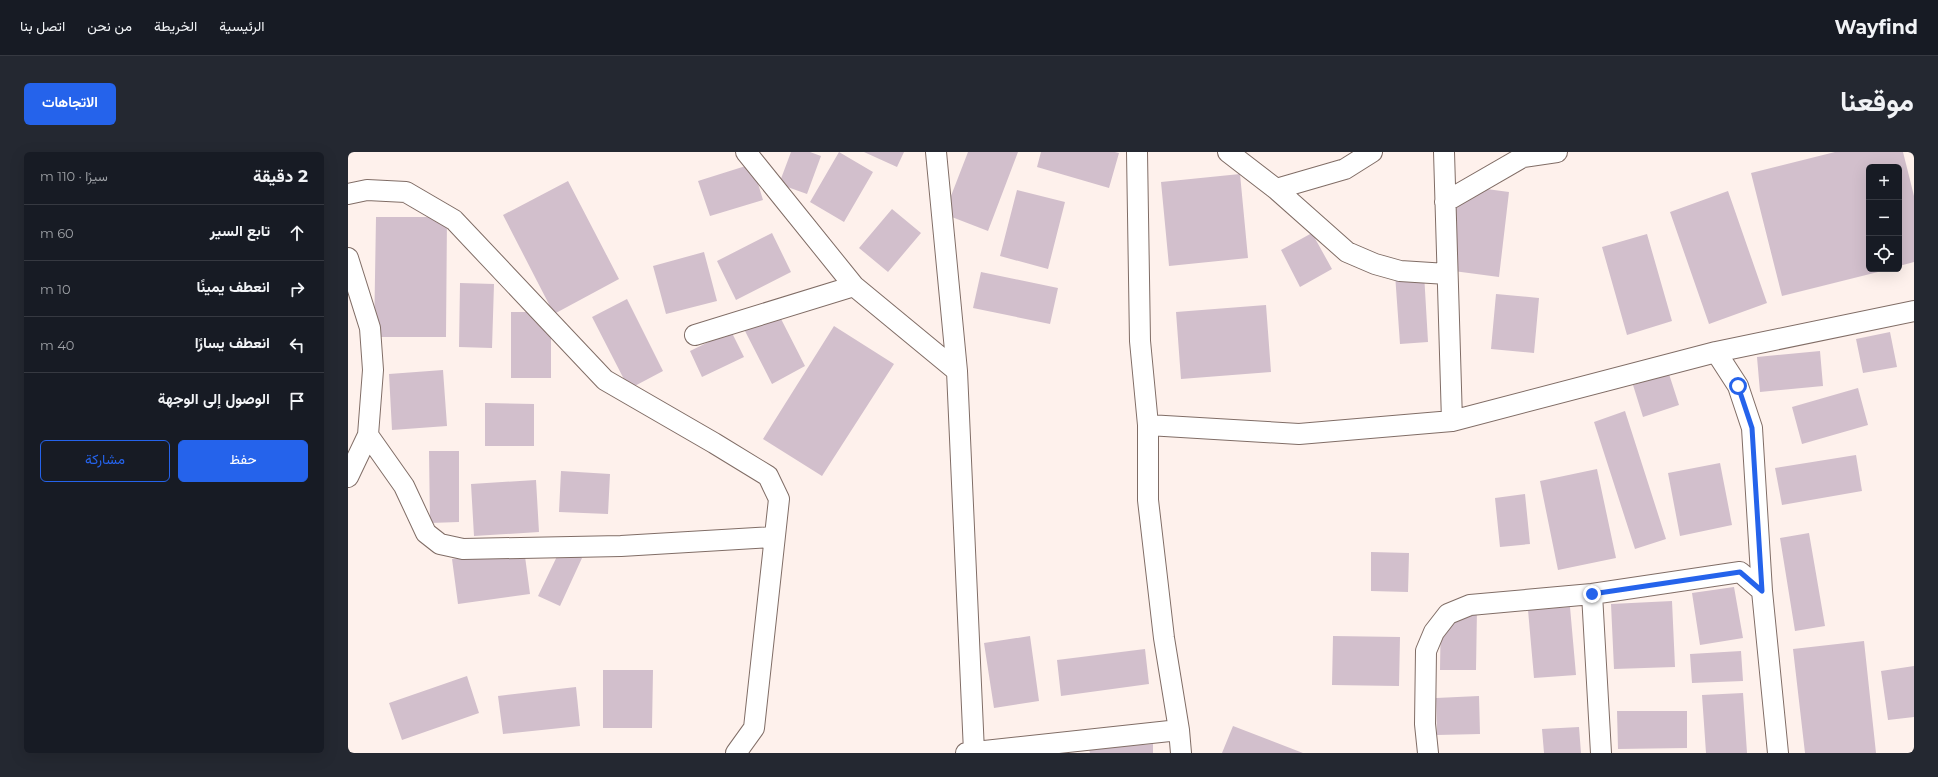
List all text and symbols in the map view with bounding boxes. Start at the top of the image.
text: Wayfind [1834,16,1918,39]
text: اتصل بنا [20,17,65,35]
text: من نحن [87,17,132,35]
text: الخريطة [154,17,197,35]
text: الرئيسية [219,17,265,35]
button: الاتجاهات [24,83,116,125]
text: موقعنا [1840,84,1914,118]
map controls [1866,164,1902,272]
button: + [1866,164,1902,200]
text: 2 دقيقة [253,166,308,186]
text: سيرًا · 110 m [40,168,108,184]
button: − [1866,200,1902,236]
text: تابع السير [210,221,270,240]
icon: ahead [286,222,308,244]
text: 60 m [40,225,74,241]
button: locate [1866,236,1902,272]
text: انعطف يمينًا [197,277,270,296]
icon: right [286,278,308,300]
text: 10 m [40,281,71,297]
text: انعطف يسارًا [195,333,270,352]
icon: left [286,334,308,356]
text: 40 m [40,337,74,353]
route start [1729,377,1747,395]
text: الوصول إلى الوجهة [158,389,270,408]
icon: arrive [286,390,308,412]
button: مشاركة [40,440,170,482]
button: حفظ [178,440,308,482]
route end [1583,585,1601,603]

